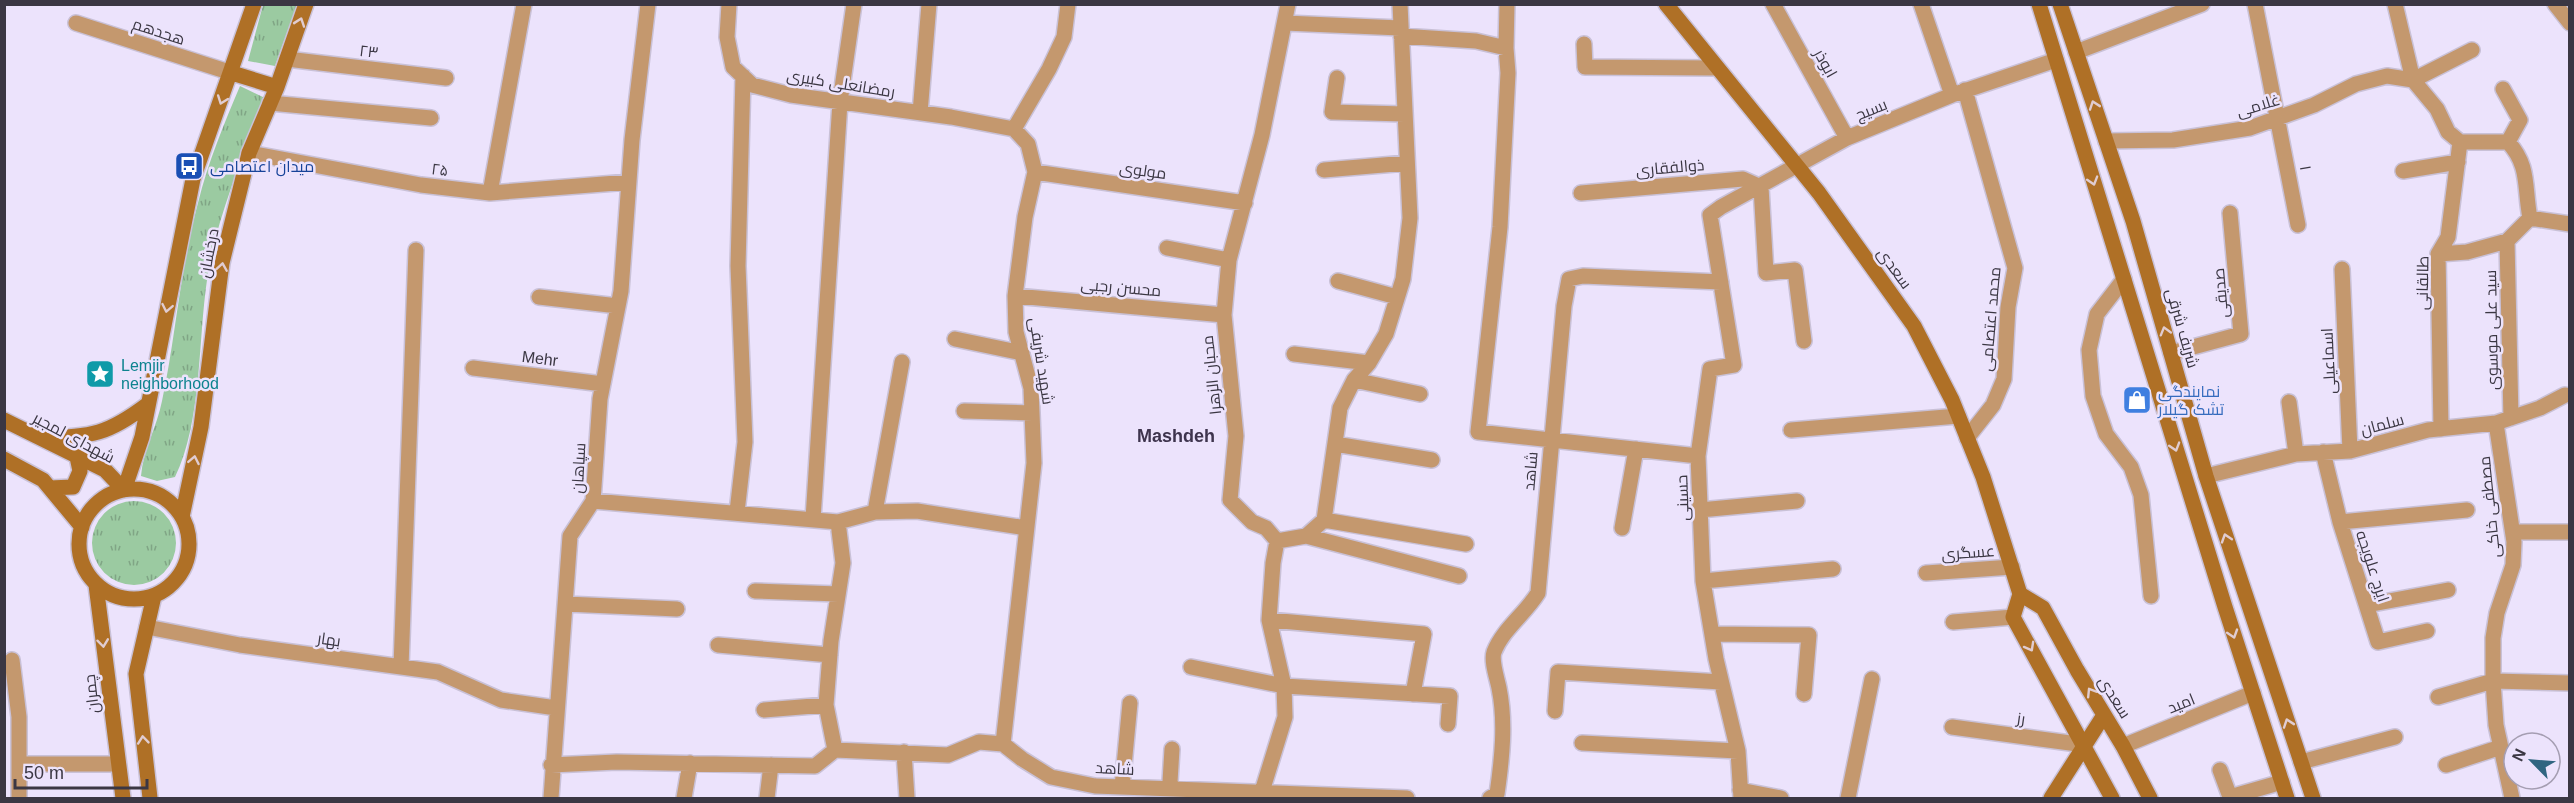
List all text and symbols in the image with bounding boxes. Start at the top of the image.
street label: هجدهم [130,15,187,51]
one-way arrow [292,17,305,28]
street label: ۲۳ [358,42,380,61]
street label: ابوذر [1810,45,1840,81]
street label: رمضانعلی کبیری [785,67,896,102]
street label: غلامی [2234,91,2283,122]
one-way arrow [217,94,229,105]
street label: بسیج [1853,95,1891,126]
one-way arrow [2089,100,2102,111]
bus stop icon: میدان اعتصامی [173,150,205,182]
street label: ذوالفقاری [1635,156,1705,181]
place label: میدان اعتصامی [210,158,314,177]
street label: مولوی [1118,159,1168,184]
street label: ۲۵ [430,160,449,179]
street label: ۱ [2297,164,2314,172]
one-way arrow [2086,175,2098,186]
street label: درخشان [195,227,224,280]
street label: سعدی [1872,245,1915,293]
street label: طالقانی [2414,256,2433,310]
one-way arrow [215,263,228,273]
street label: محمد اعتصامی [1977,266,2006,372]
street label: صدیقی [2210,267,2233,319]
street label: سید علی موسوی [2482,270,2503,390]
street label: محسن رجبی [1080,276,1162,301]
street label: شریف شرقی [2161,286,2202,370]
one-way arrow [161,303,174,313]
street label: شهید شریفی [1024,316,1057,406]
one-way arrow [2160,326,2172,337]
street label: اسماعیلی [2318,327,2341,395]
street label: محبان الزهرا [1199,334,1226,416]
street label: Mehr [521,348,560,369]
place label: Lemjir neighborhood [121,357,219,392]
place icon: Lemjir neighborhood [84,358,116,390]
place label: نمایندگی تشک گیلار [2157,383,2225,419]
shop icon: نمایندگی تشک گیلار [2121,384,2153,416]
street label: شهدای لمجیر [28,408,117,468]
street label: سلمان [2359,411,2406,440]
district label: Mashdeh [1137,426,1215,446]
one-way arrow [2168,441,2181,452]
street label: سپاهان [569,442,590,494]
street label: شاهد [1520,451,1541,491]
one-way arrow [187,455,200,465]
street label: مصطفی خاکی [2476,455,2505,559]
street label: حسینی [1673,475,1694,521]
street label: ایرج علویجه [2350,528,2392,605]
one-way arrow [2221,533,2233,544]
street label: عسگری [1941,542,1996,565]
one-way arrow [2226,628,2238,639]
street label: بهار [315,629,342,652]
one-way arrow [96,638,109,647]
one-way arrow [2023,640,2034,651]
street label: چمران [81,673,105,715]
street label: سعدی [2093,673,2134,722]
one-way arrow [2087,688,2098,699]
street label: امید [2165,690,2198,717]
street label: رز [2014,709,2026,728]
one-way arrow [2282,718,2295,729]
north arrow [2502,731,2562,791]
one-way arrow [137,736,150,745]
text: N [2509,746,2529,764]
scale bar [15,752,147,790]
street label: شاهد [1095,759,1135,778]
text: 50 m [24,763,64,783]

